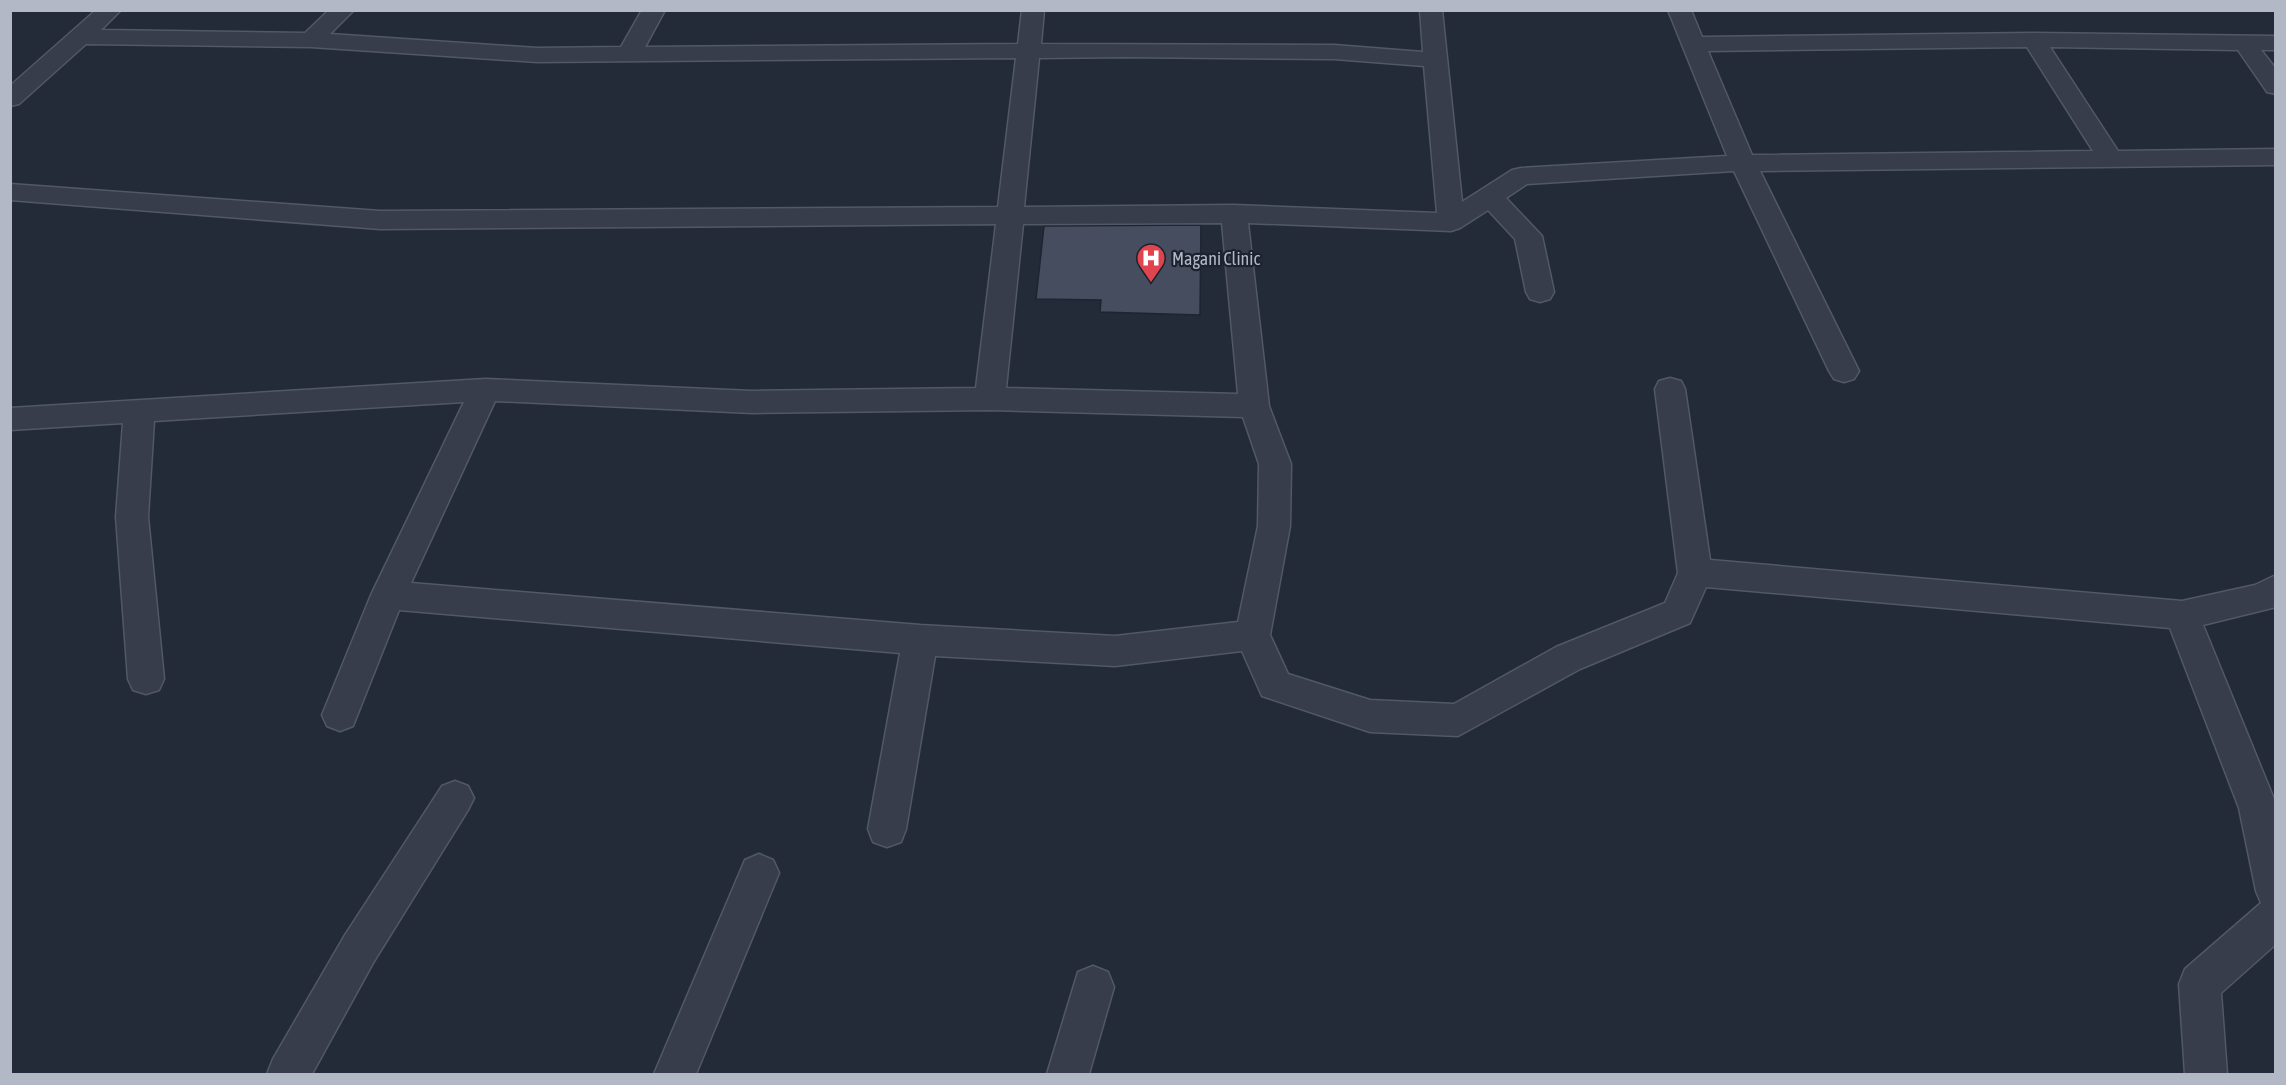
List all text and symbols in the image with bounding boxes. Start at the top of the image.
hospital icon: Magani Clinic [1135,242,1167,284]
place label: Magani Clinic [1172,248,1260,269]

